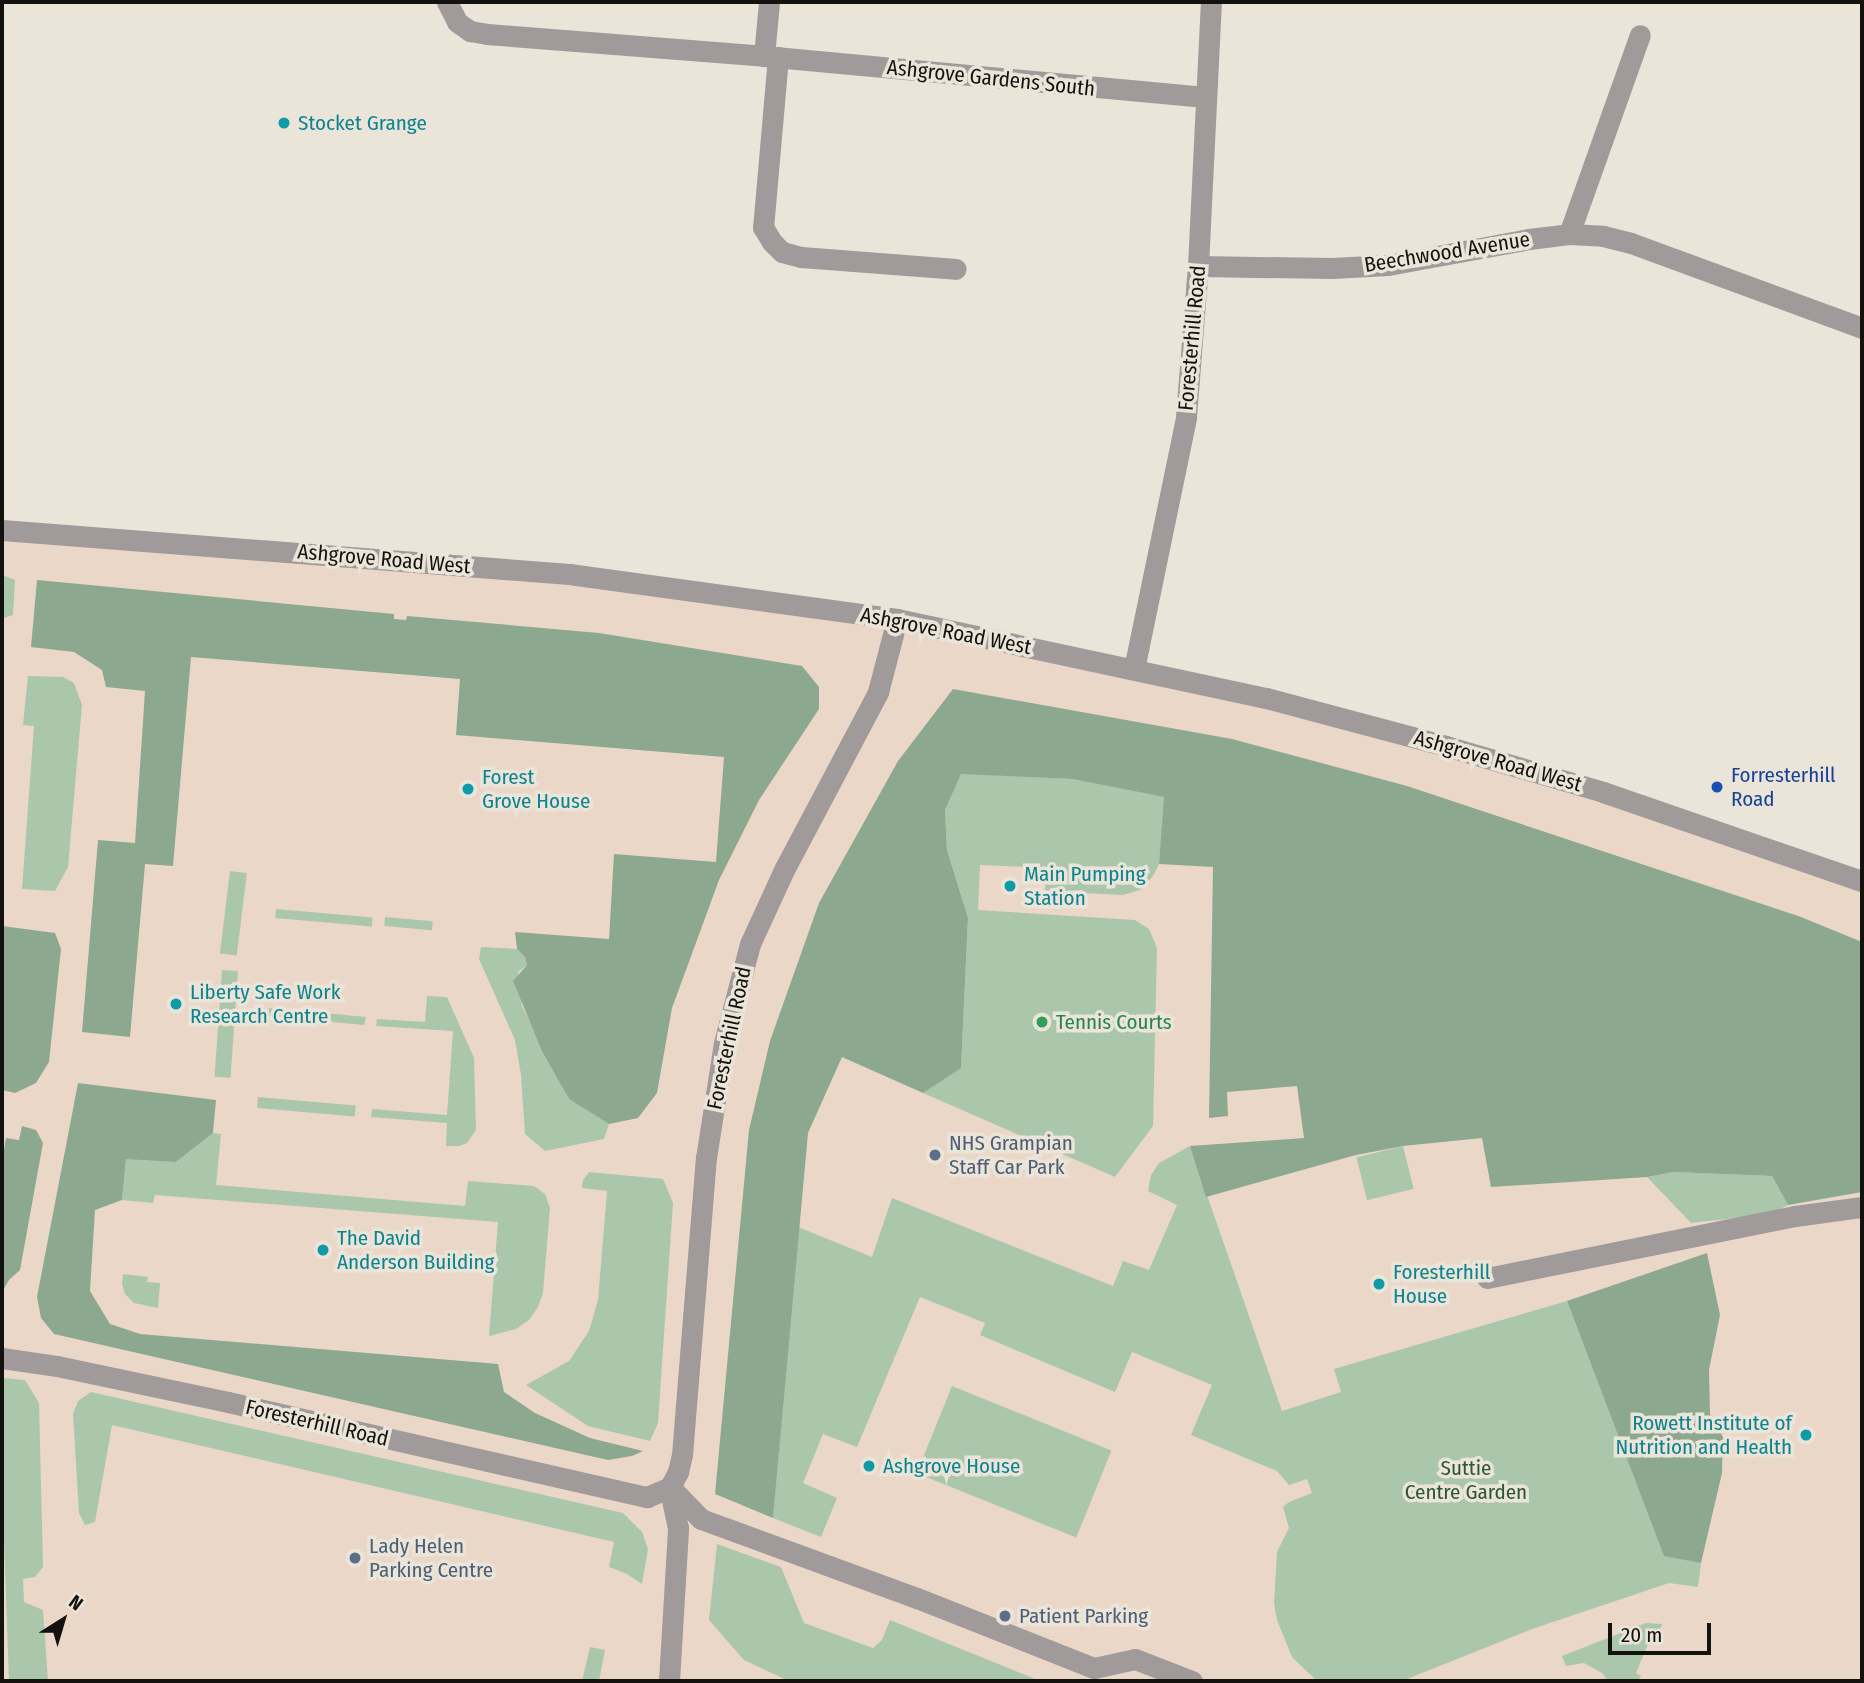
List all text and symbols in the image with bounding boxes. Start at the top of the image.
street label: Ashgrove Gardens South [886,55,1096,101]
place label: Stocket Grange [298,110,427,136]
marker: Stocket Grange [276,115,292,131]
street label: Beechwood Avenue [1362,226,1532,278]
street label: Foresterhill Road [1173,264,1211,412]
street label: Ashgrove Road West [297,539,471,579]
street label: Ashgrove Road West [858,602,1034,660]
street label: Ashgrove Road West [1411,725,1585,797]
place label: Forresterhill Road [1731,762,1836,812]
place label: Forest Grove House [482,764,590,814]
marker: Forresterhill Road [1709,779,1725,795]
marker: Forest Grove House [460,781,476,797]
place label: Main Pumping Station [1024,861,1146,911]
marker: Main Pumping Station [1002,878,1018,894]
street label: Foresterhill Road [702,964,756,1112]
place label: Liberty Safe Work Research Centre [190,979,340,1029]
marker: Liberty Safe Work Research Centre [168,996,184,1012]
place label: Tennis Courts [1056,1009,1172,1035]
marker: Tennis Courts [1034,1014,1050,1030]
place label: NHS Grampian Staff Car Park [949,1130,1073,1180]
marker: NHS Grampian Staff Car Park [927,1147,943,1163]
place label: The David Anderson Building [337,1225,494,1275]
marker: The David Anderson Building [315,1242,331,1258]
place label: Foresterhill House [1393,1259,1490,1309]
marker: Foresterhill House [1371,1276,1387,1292]
street label: Foresterhill Road [243,1394,391,1452]
place label: Rowett Institute of Nutrition and Health [1616,1410,1792,1460]
marker: Rowett Institute of Nutrition and Health [1798,1427,1814,1443]
place label: Ashgrove House [883,1453,1020,1479]
park label: Suttie Centre Garden [1405,1455,1527,1505]
marker: Ashgrove House [861,1458,877,1474]
place label: Lady Helen Parking Centre [369,1533,493,1583]
marker: Lady Helen Parking Centre [347,1550,363,1566]
north arrow [28,1585,98,1655]
text: N [64,1590,87,1615]
place label: Patient Parking [1019,1603,1148,1629]
marker: Patient Parking [997,1608,1013,1624]
scale bar [1612,1610,1715,1654]
text: 20 m [1621,1622,1662,1648]

